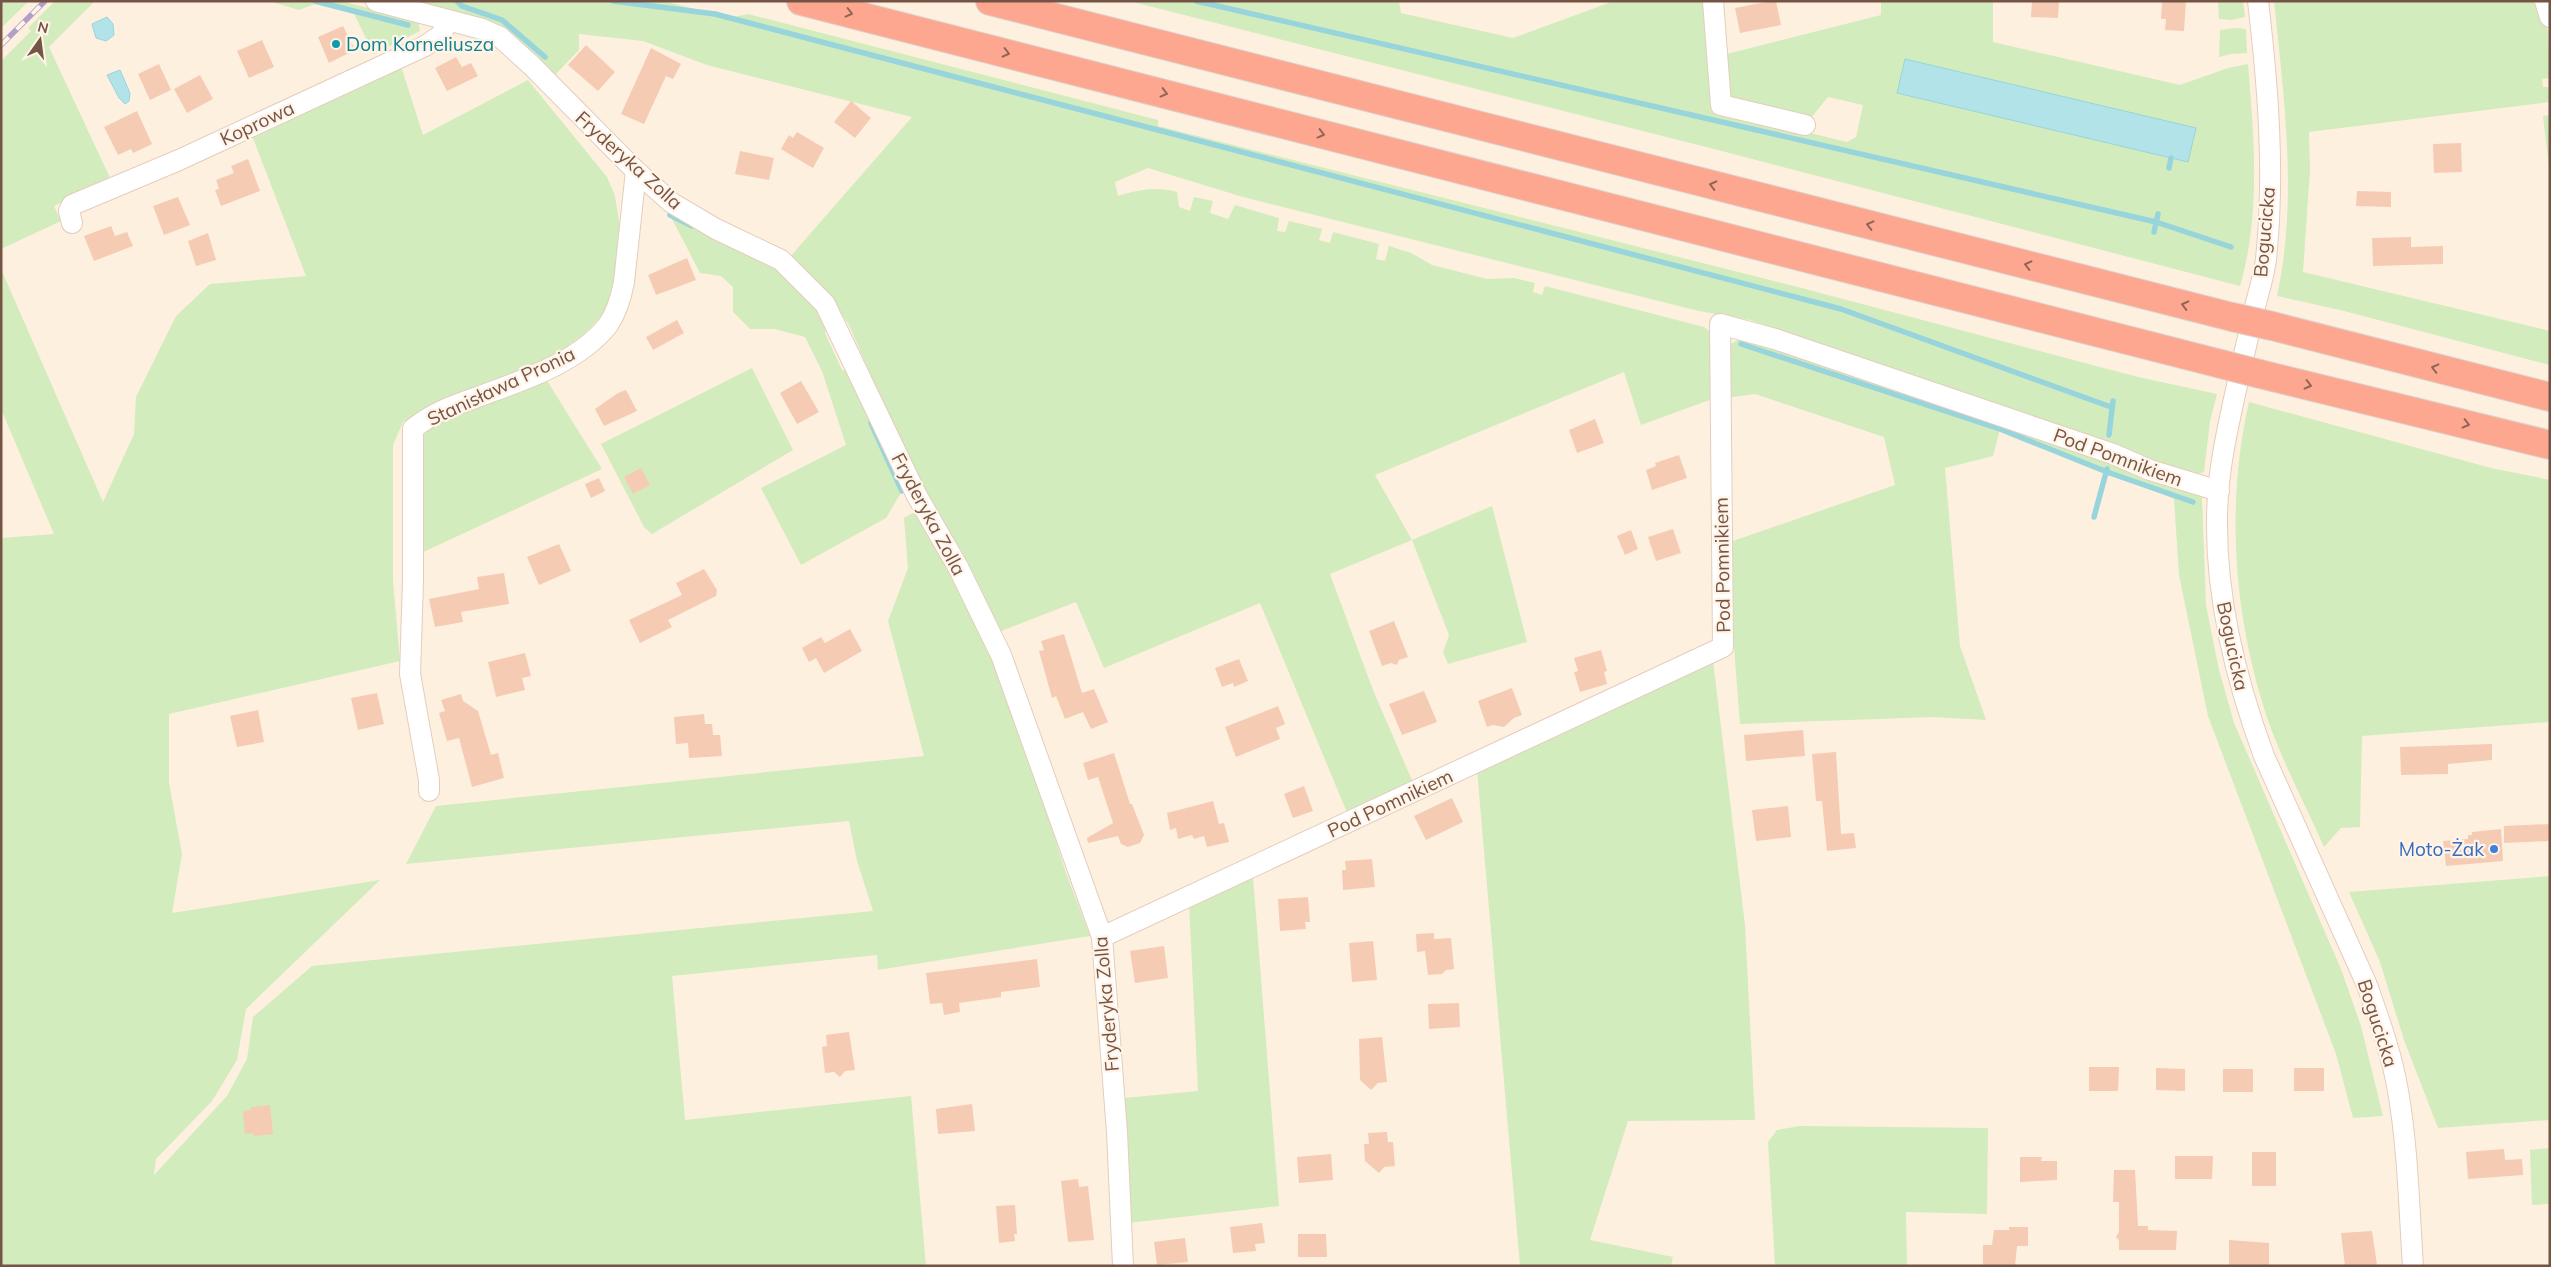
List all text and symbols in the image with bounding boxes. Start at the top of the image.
one-way arrow [844,7,853,18]
north arrow [15,15,65,65]
text: N [36,17,50,37]
place label: Dom Korneliusza [346,32,494,56]
marker: Dom Korneliusza [330,38,342,50]
one-way arrow [1002,47,1011,58]
one-way arrow [1159,88,1167,98]
street label: Koprowa [216,95,298,151]
street label: Fryderyka Zolla [571,106,687,214]
one-way arrow [1316,128,1325,139]
one-way arrow [1708,180,1717,191]
street label: Bogucicka [2248,186,2280,278]
one-way arrow [1866,220,1875,231]
one-way arrow [2023,260,2032,271]
one-way arrow [2181,300,2190,311]
street label: Stanisława Pronia [423,341,579,431]
one-way arrow [2431,363,2439,373]
one-way arrow [2303,379,2312,390]
one-way arrow [2461,418,2470,429]
street label: Pod Pomnikiem [2050,423,2186,491]
street label: Fryderyka Zolla [887,449,971,579]
street label: Pod Pomnikiem [1709,497,1735,633]
street label: Bogucicka [2212,599,2254,693]
street label: Pod Pomnikiem [1323,763,1457,843]
place label: Moto-Żak [2399,837,2484,861]
marker: Moto-Żak [2488,843,2500,855]
street label: Fryderyka Zolla [1088,935,1124,1073]
street label: Bogucicka [2353,976,2403,1070]

